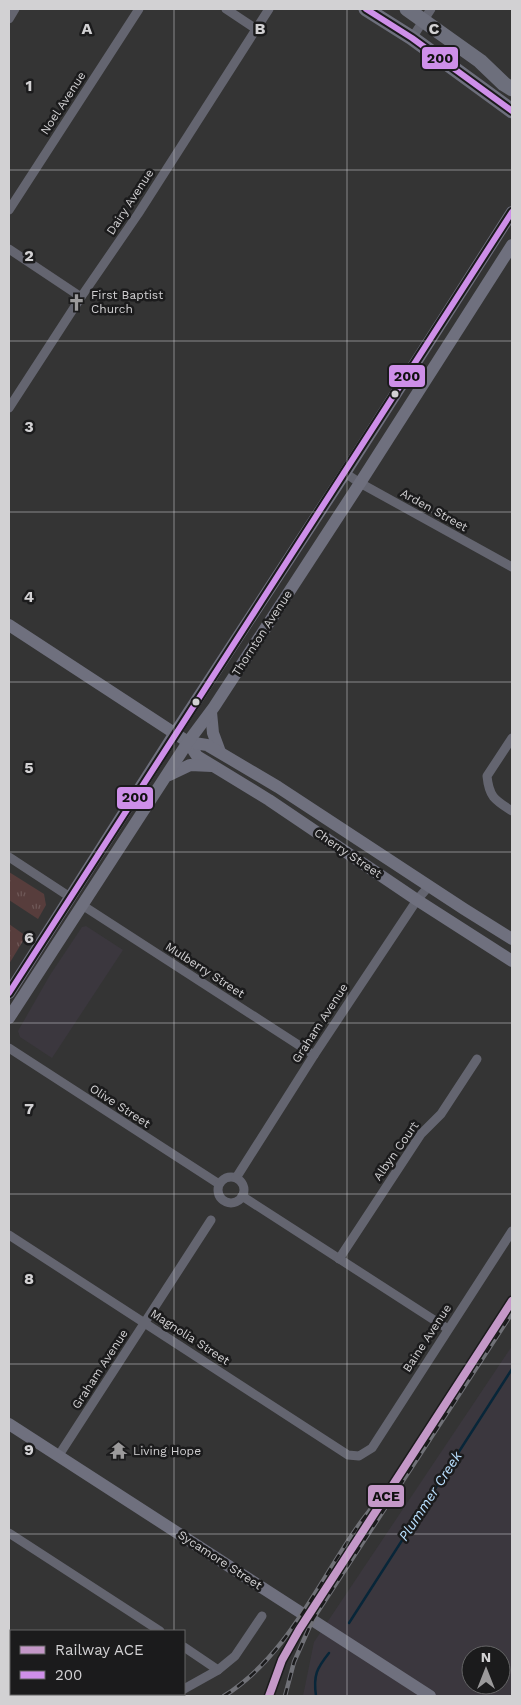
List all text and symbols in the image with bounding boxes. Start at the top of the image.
text: A [82,19,93,38]
text: B [255,19,266,38]
text: C [429,19,440,38]
line badge: 200 [421,46,459,70]
text: 200 [427,50,453,66]
street label: Noel Avenue [37,69,89,137]
text: 1 [26,76,32,95]
street label: Dairy Avenue [104,166,156,237]
text: 2 [24,246,34,265]
place label: First Baptist Church [91,288,163,316]
church icon: First Baptist Church [67,292,87,312]
line badge: 200 [388,364,426,388]
text: 200 [394,368,420,384]
unlabelled marker [390,389,400,399]
text: 3 [24,417,34,436]
street label: Arden Street [398,486,470,534]
text: 4 [24,587,34,606]
street label: Thornton Avenue [229,587,295,679]
unlabelled marker [191,697,201,707]
text: 5 [24,758,34,777]
line badge: 200 [116,786,154,810]
text: 200 [122,789,148,805]
street label: Cherry Street [312,825,384,881]
text: 6 [24,928,34,947]
street label: Mulberry Street [163,939,247,1001]
street label: Graham Avenue [289,981,351,1065]
street label: Olive Street [87,1081,153,1131]
text: 7 [24,1099,34,1118]
street label: Albyn Court [370,1119,422,1183]
text: 8 [24,1269,34,1288]
street label: Baine Avenue [400,1301,454,1375]
street label: Magnolia Street [148,1306,232,1368]
street label: Graham Avenue [69,1327,131,1411]
text: 9 [24,1440,34,1459]
temple icon: Living Hope [109,1441,129,1461]
place label: Living Hope [133,1444,201,1458]
water label: Plummer Creek [395,1448,465,1544]
line badge: ACE [367,1484,405,1508]
text: ACE [372,1488,400,1504]
street label: Sycamore Street [175,1528,265,1592]
legend [10,1630,185,1695]
text: Railway ACE [55,1641,144,1659]
north arrow [461,1645,511,1695]
text: N [481,1649,491,1665]
text: 200 [55,1666,82,1684]

